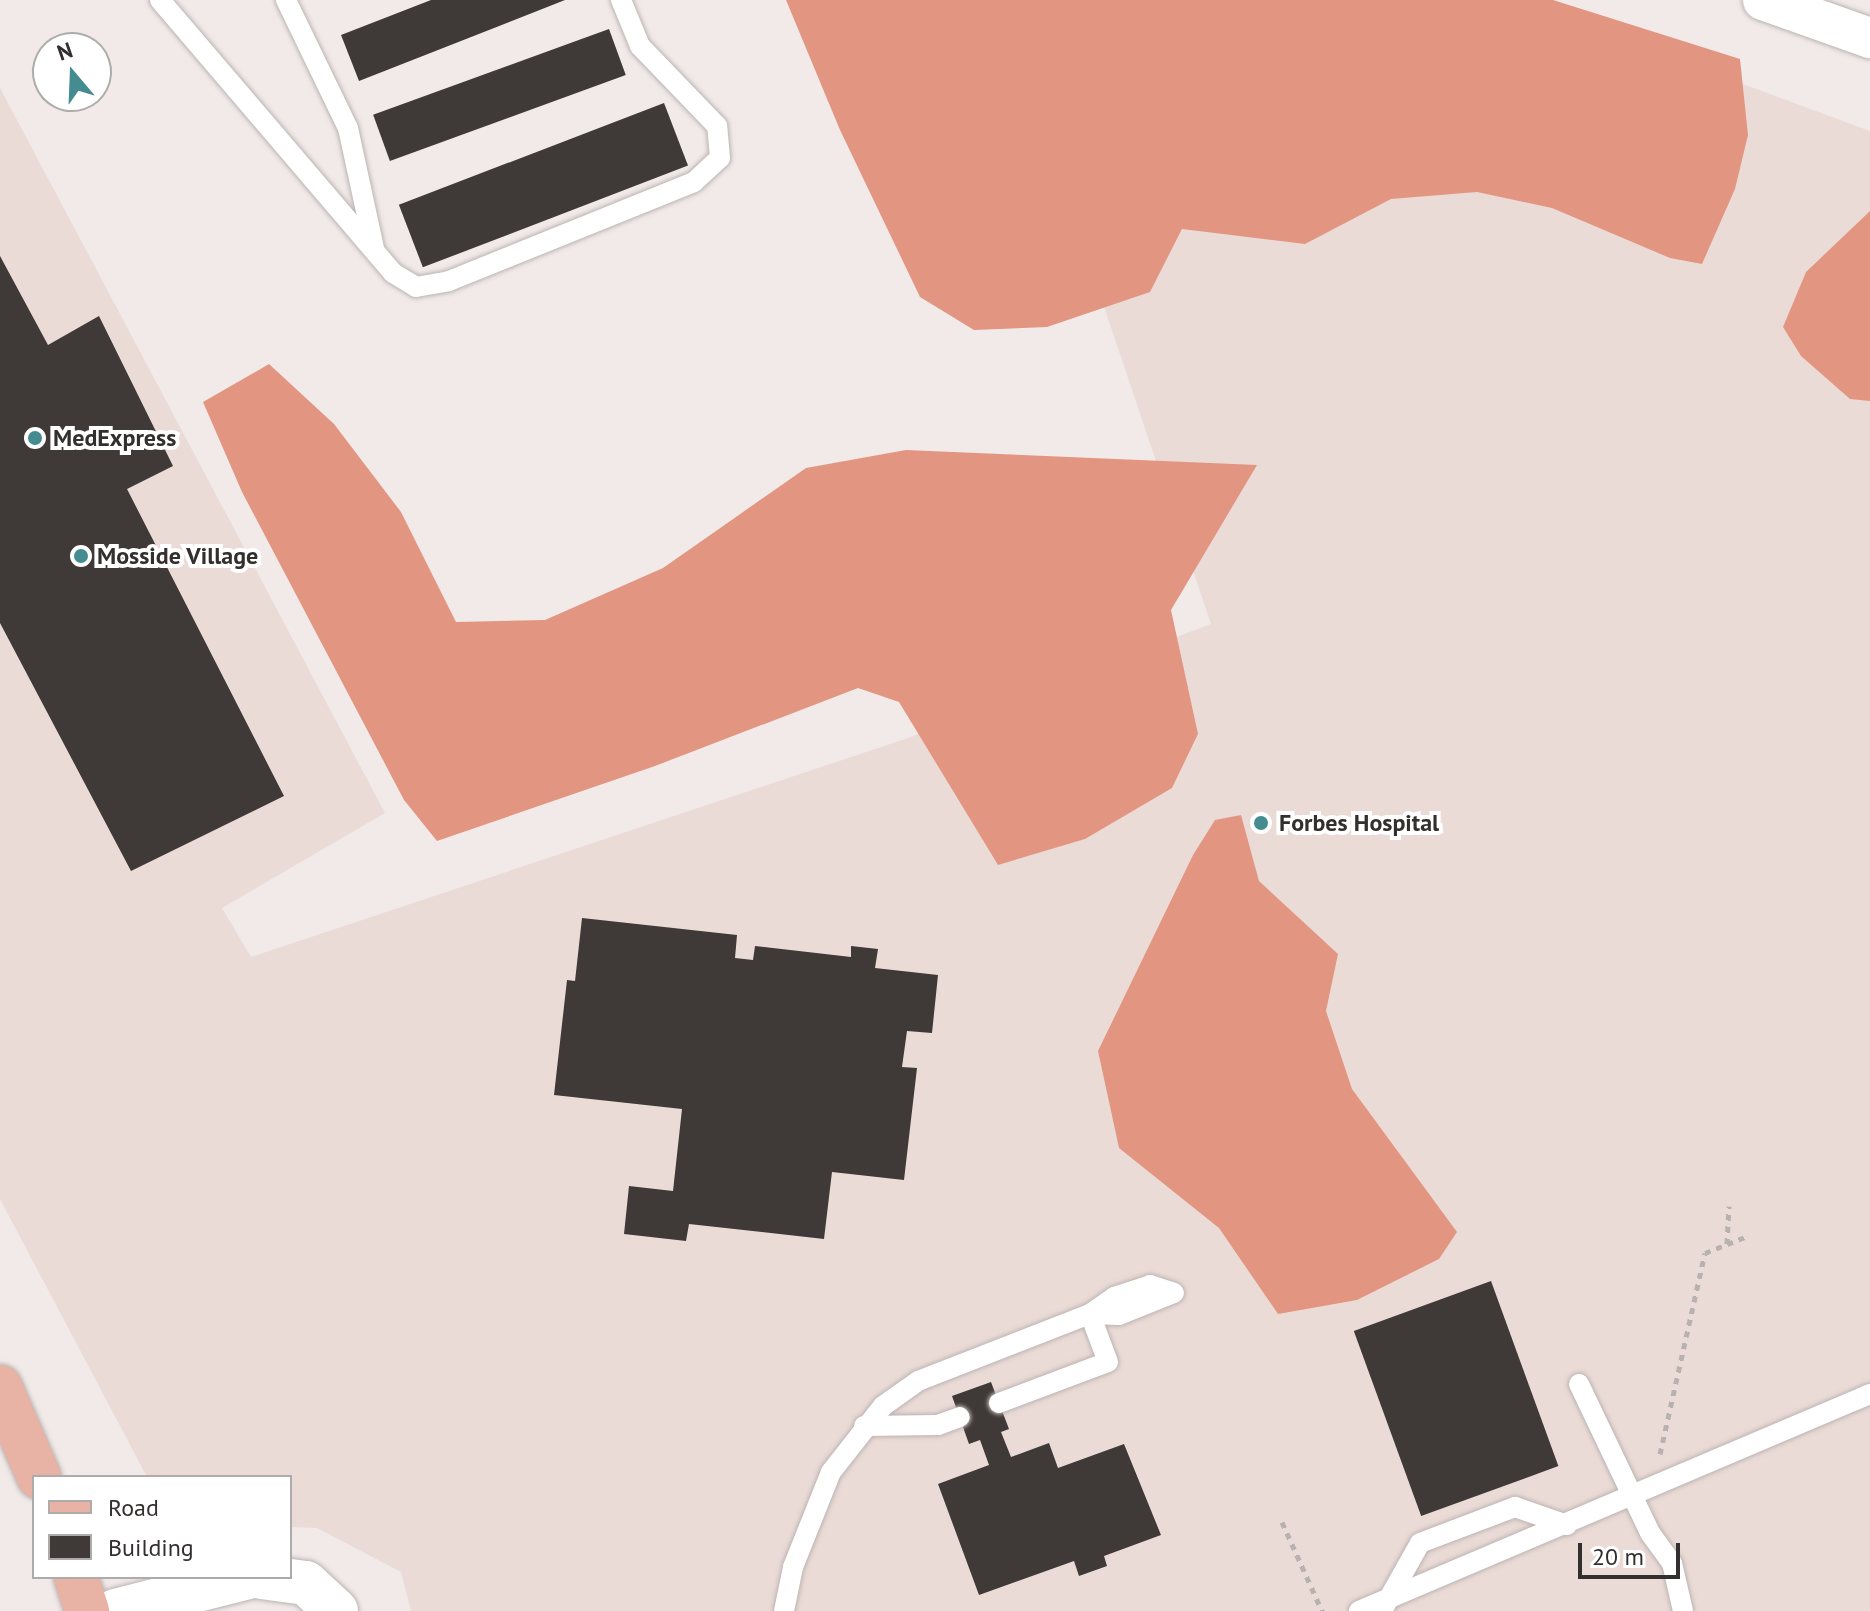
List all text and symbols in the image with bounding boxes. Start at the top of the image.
north arrow [32,32,112,112]
text: N [53,36,76,67]
place label: MedExpress [53,424,176,452]
marker: MedExpress [24,427,46,449]
place label: Mosside Village [97,542,259,570]
marker: Mosside Village [72,547,90,565]
place label: Forbes Hospital [1279,809,1439,837]
marker: Forbes Hospital [1250,812,1272,834]
legend [32,1475,292,1579]
text: Road [108,1492,159,1523]
scale bar [1582,1527,1684,1577]
text: Building [108,1532,194,1563]
text: 20 m [1592,1541,1644,1572]

